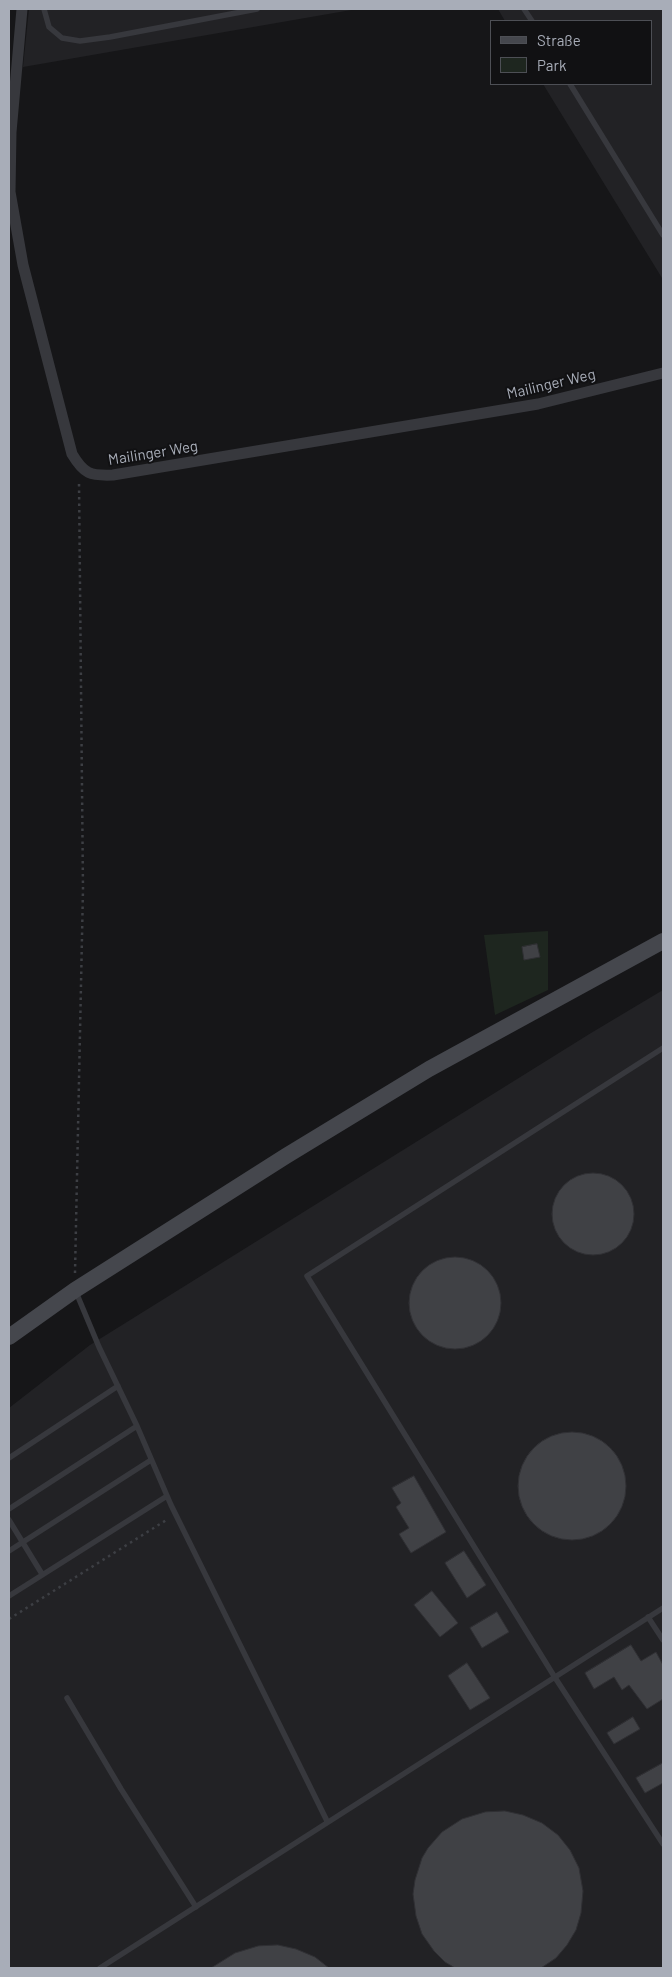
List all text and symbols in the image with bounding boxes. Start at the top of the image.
legend [490,20,652,85]
text: Straße [537,31,581,49]
text: Park [537,56,566,74]
street label: Mailinger Weg [505,365,597,403]
street label: Mailinger Weg [107,437,199,469]

